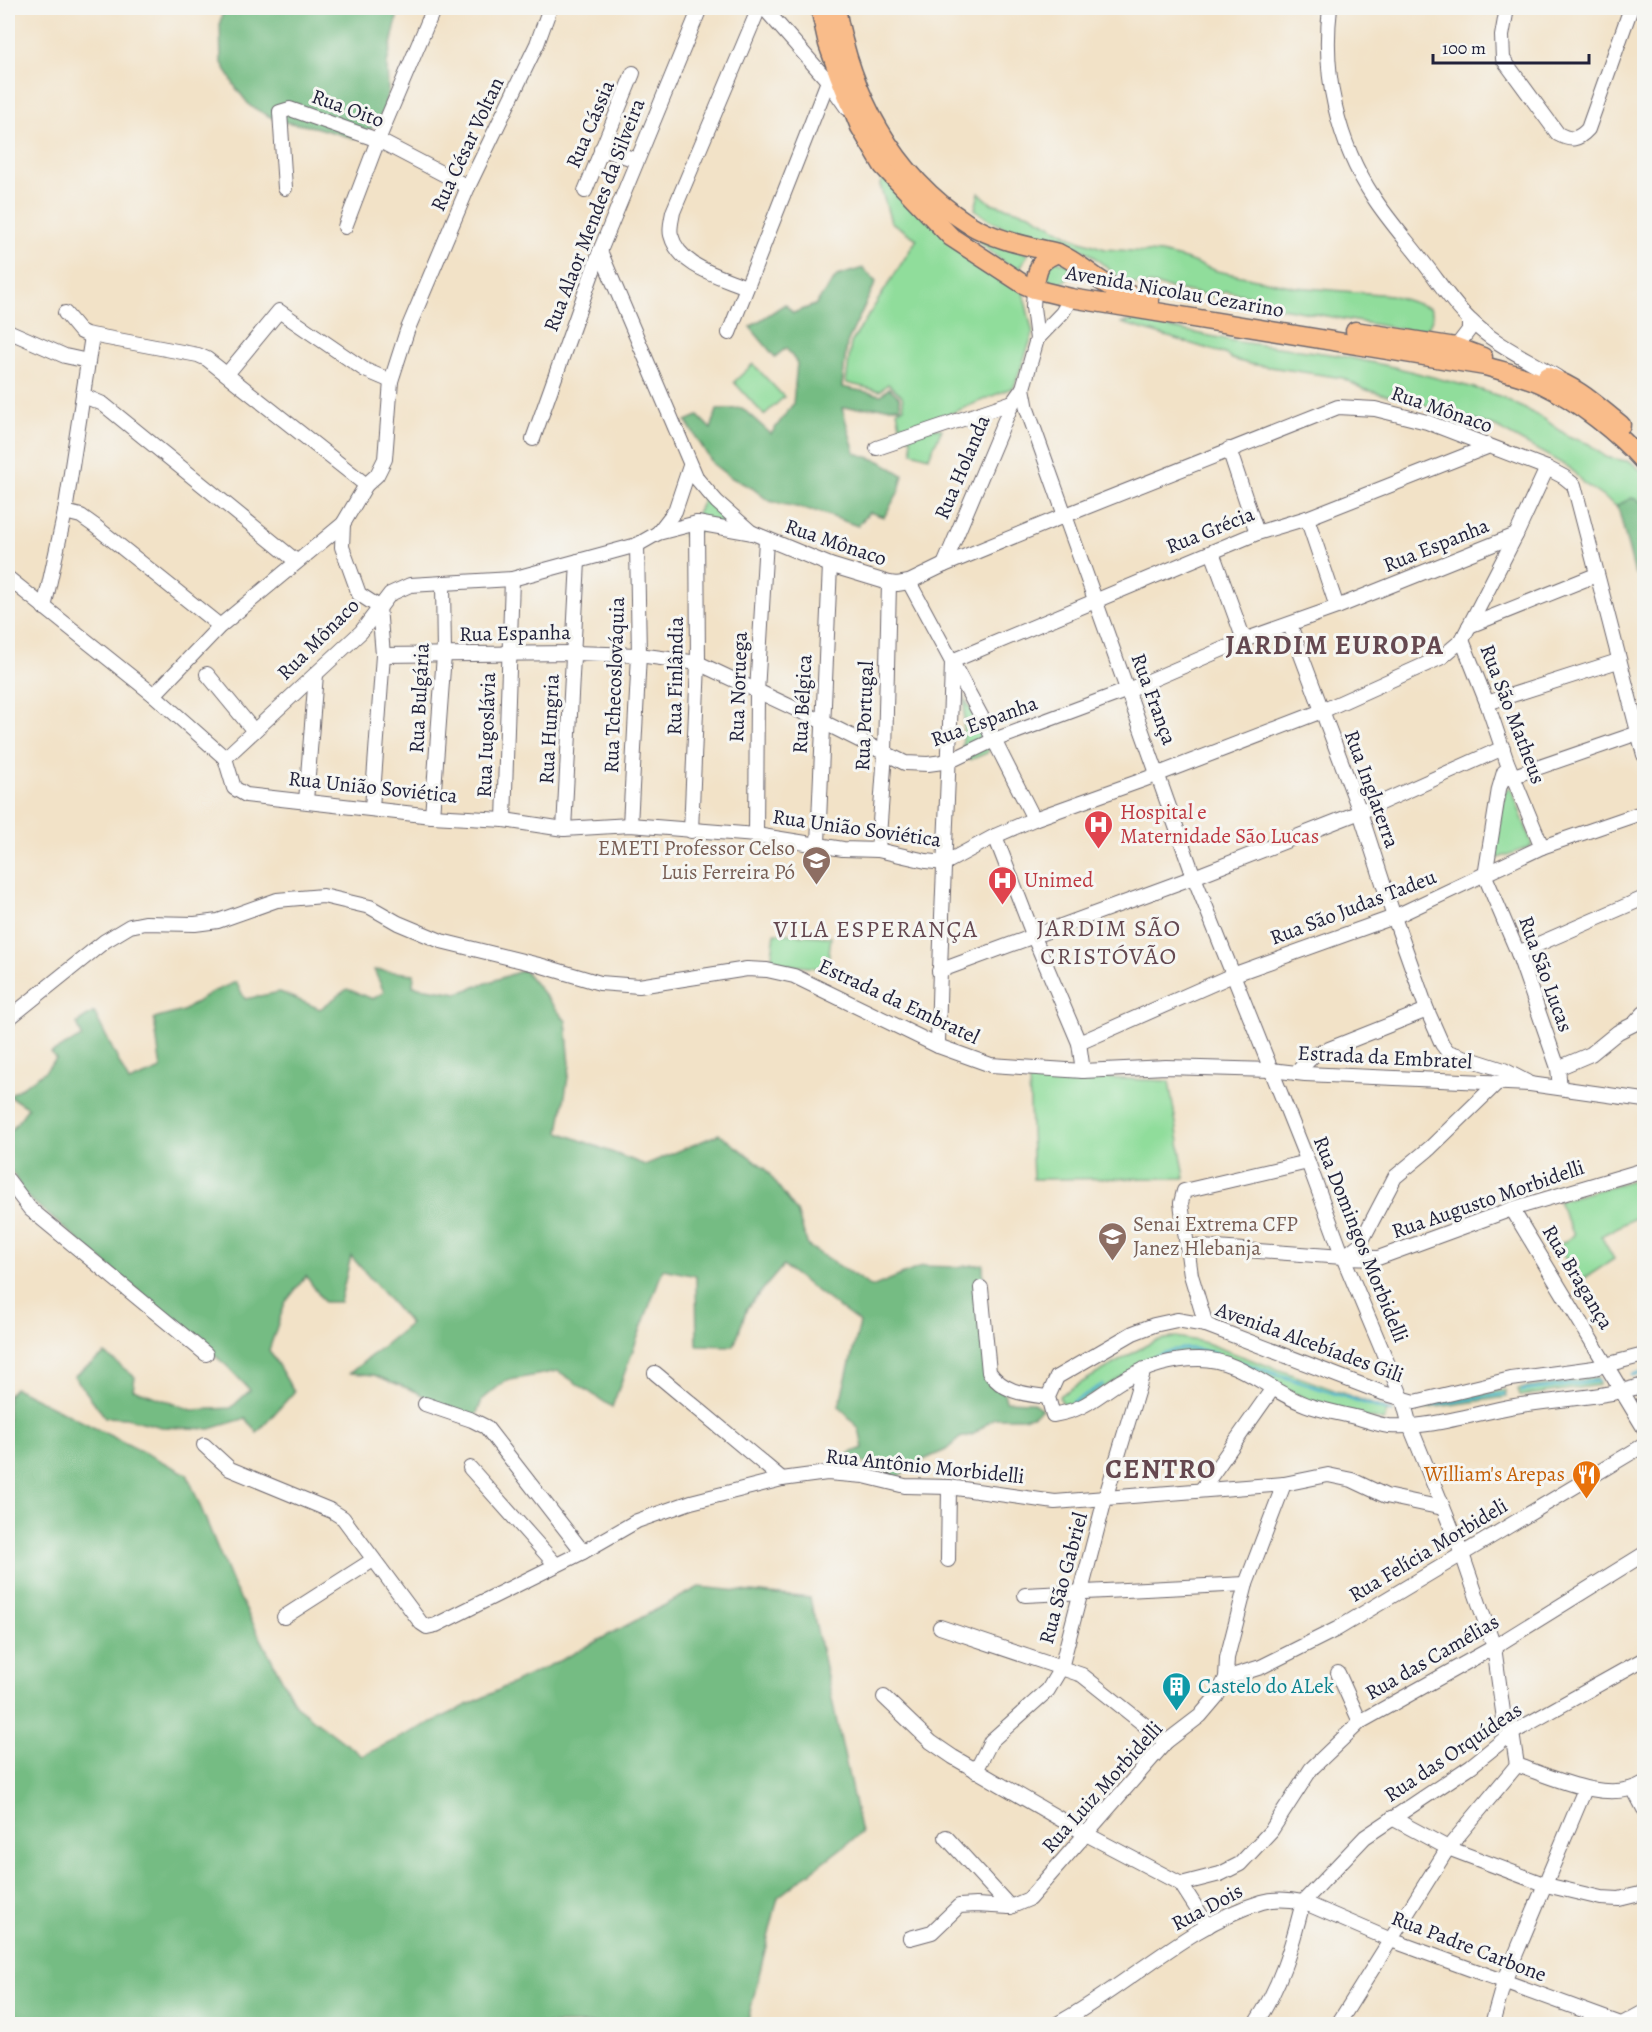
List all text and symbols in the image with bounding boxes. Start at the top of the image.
scale bar [1433,27,1589,65]
text: 100 m [1442,36,1486,60]
street label: Rua César Voltan [424,72,510,216]
street label: Rua Cássia [559,76,621,172]
street label: Rua Oito [308,82,388,134]
street label: Rua Alaor Mendes da Silveira [537,94,652,336]
street label: Avenida Nicolau Cezarino [1063,258,1286,324]
street label: Rua Mônaco [1387,379,1497,439]
street label: Rua Holanda [927,410,997,523]
street label: Rua Grécia [1162,500,1259,560]
street label: Rua Espanha [1379,511,1493,579]
street label: Rua Mônaco [781,512,891,572]
street label: Rua Mônaco [271,592,365,686]
street label: Rua Tchecoslováquia [597,596,631,774]
street label: Rua Finlândia [660,616,690,736]
street label: Rua Espanha [459,618,571,648]
district label: JARDIM EUROPA [1226,627,1444,663]
street label: Rua Noruega [722,631,754,743]
street label: Rua São Matheus [1474,640,1552,788]
street label: Rua Bulgária [402,642,436,754]
street label: Rua França [1125,649,1184,749]
street label: Rua Bélgica [785,653,819,754]
street label: Rua Portugal [848,660,880,772]
street label: Rua Iugoslávia [470,672,502,798]
street label: Rua Hungria [532,673,566,785]
street label: Rua Espanha [927,689,1041,753]
street label: Rua Inglaterra [1338,726,1406,852]
street label: Rua União Soviética [287,764,459,810]
place label: Hospital e Maternidade São Lucas [1120,798,1319,850]
street label: Rua União Soviética [771,802,943,854]
hospital icon: Hospital e Maternidade São Lucas [1083,808,1115,850]
place label: EMETI Professor Celso Luis Ferreira Pó [598,834,795,886]
school or university icon: EMETI Professor Celso Luis Ferreira Pó [800,844,832,886]
street label: Rua São Judas Tadeu [1266,862,1441,952]
hospital icon: Unimed [987,864,1019,906]
place label: Unimed [1024,866,1094,894]
district label: JARDIM SÃO CRISTÓVÃO [1036,912,1182,972]
street label: Rua São Lucas [1512,912,1580,1036]
district label: VILA ESPERANÇA [772,913,979,945]
street label: Estrada da Embratel [814,951,984,1051]
street label: Estrada da Embratel [1297,1038,1473,1076]
street label: Rua Domingos Morbidelli [1307,1132,1415,1347]
street label: Rua Augusto Morbidelli [1388,1153,1588,1245]
place label: Senai Extrema CFP Janez Hlebanja [1133,1210,1298,1262]
street label: Rua Bragança [1536,1219,1620,1335]
school or university icon: Senai Extrema CFP Janez Hlebanja [1096,1220,1128,1262]
street label: Avenida Alcebíades Gili [1211,1295,1408,1389]
street label: Rua Antônio Morbidelli [824,1442,1026,1490]
district label: CENTRO [1105,1451,1217,1487]
restaurant icon: William's Arepas [1570,1458,1602,1500]
place label: William's Arepas [1423,1460,1565,1488]
street label: Rua Felícia Morbideli [1343,1491,1513,1609]
street label: Rua São Gabriel [1032,1509,1094,1647]
street label: Rua das Camélias [1360,1607,1504,1707]
building icon: Castelo do ALek [1161,1670,1193,1712]
place label: Castelo do ALek [1198,1672,1335,1700]
street label: Rua das Orquídeas [1379,1695,1527,1809]
street label: Rua Luiz Morbidelli [1035,1715,1169,1859]
street label: Rua Dois [1166,1877,1248,1937]
street label: Rua Padre Carbone [1387,1904,1551,1988]

